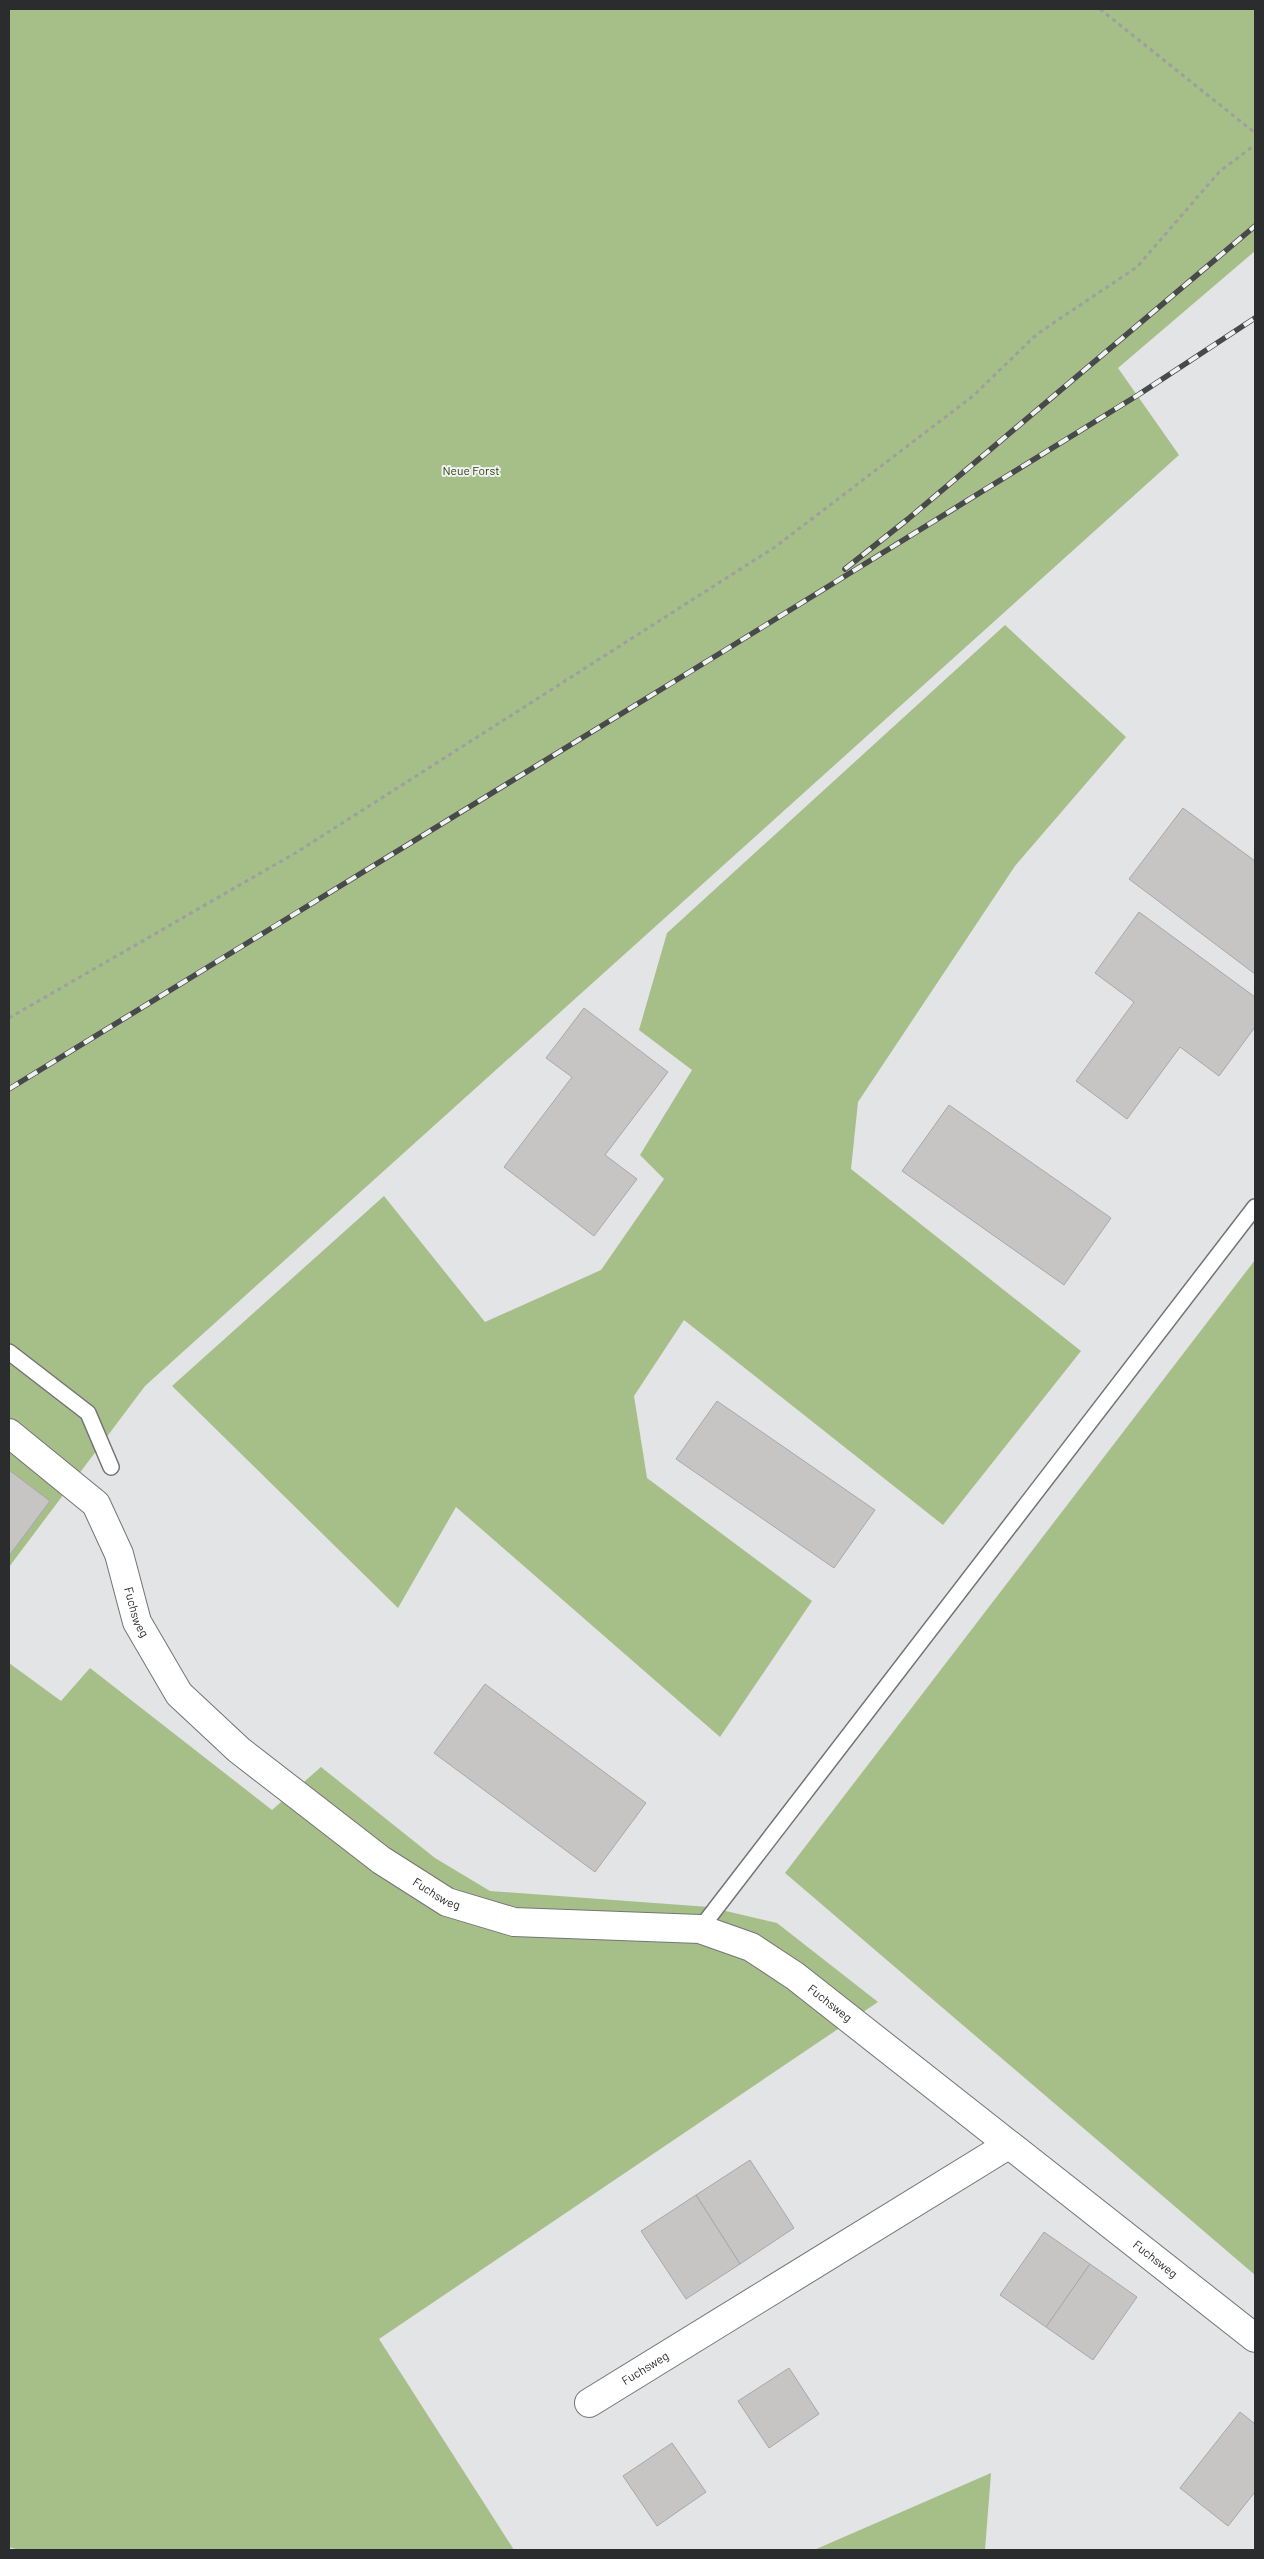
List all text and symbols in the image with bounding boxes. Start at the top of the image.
park label: Neue Forst [442,463,500,477]
street label: Fuchsweg [122,1585,152,1639]
street label: Fuchsweg [411,1874,462,1912]
street label: Fuchsweg [805,1981,855,2024]
street label: Fuchsweg [1131,2237,1181,2280]
street label: Fuchsweg [619,2348,671,2387]

